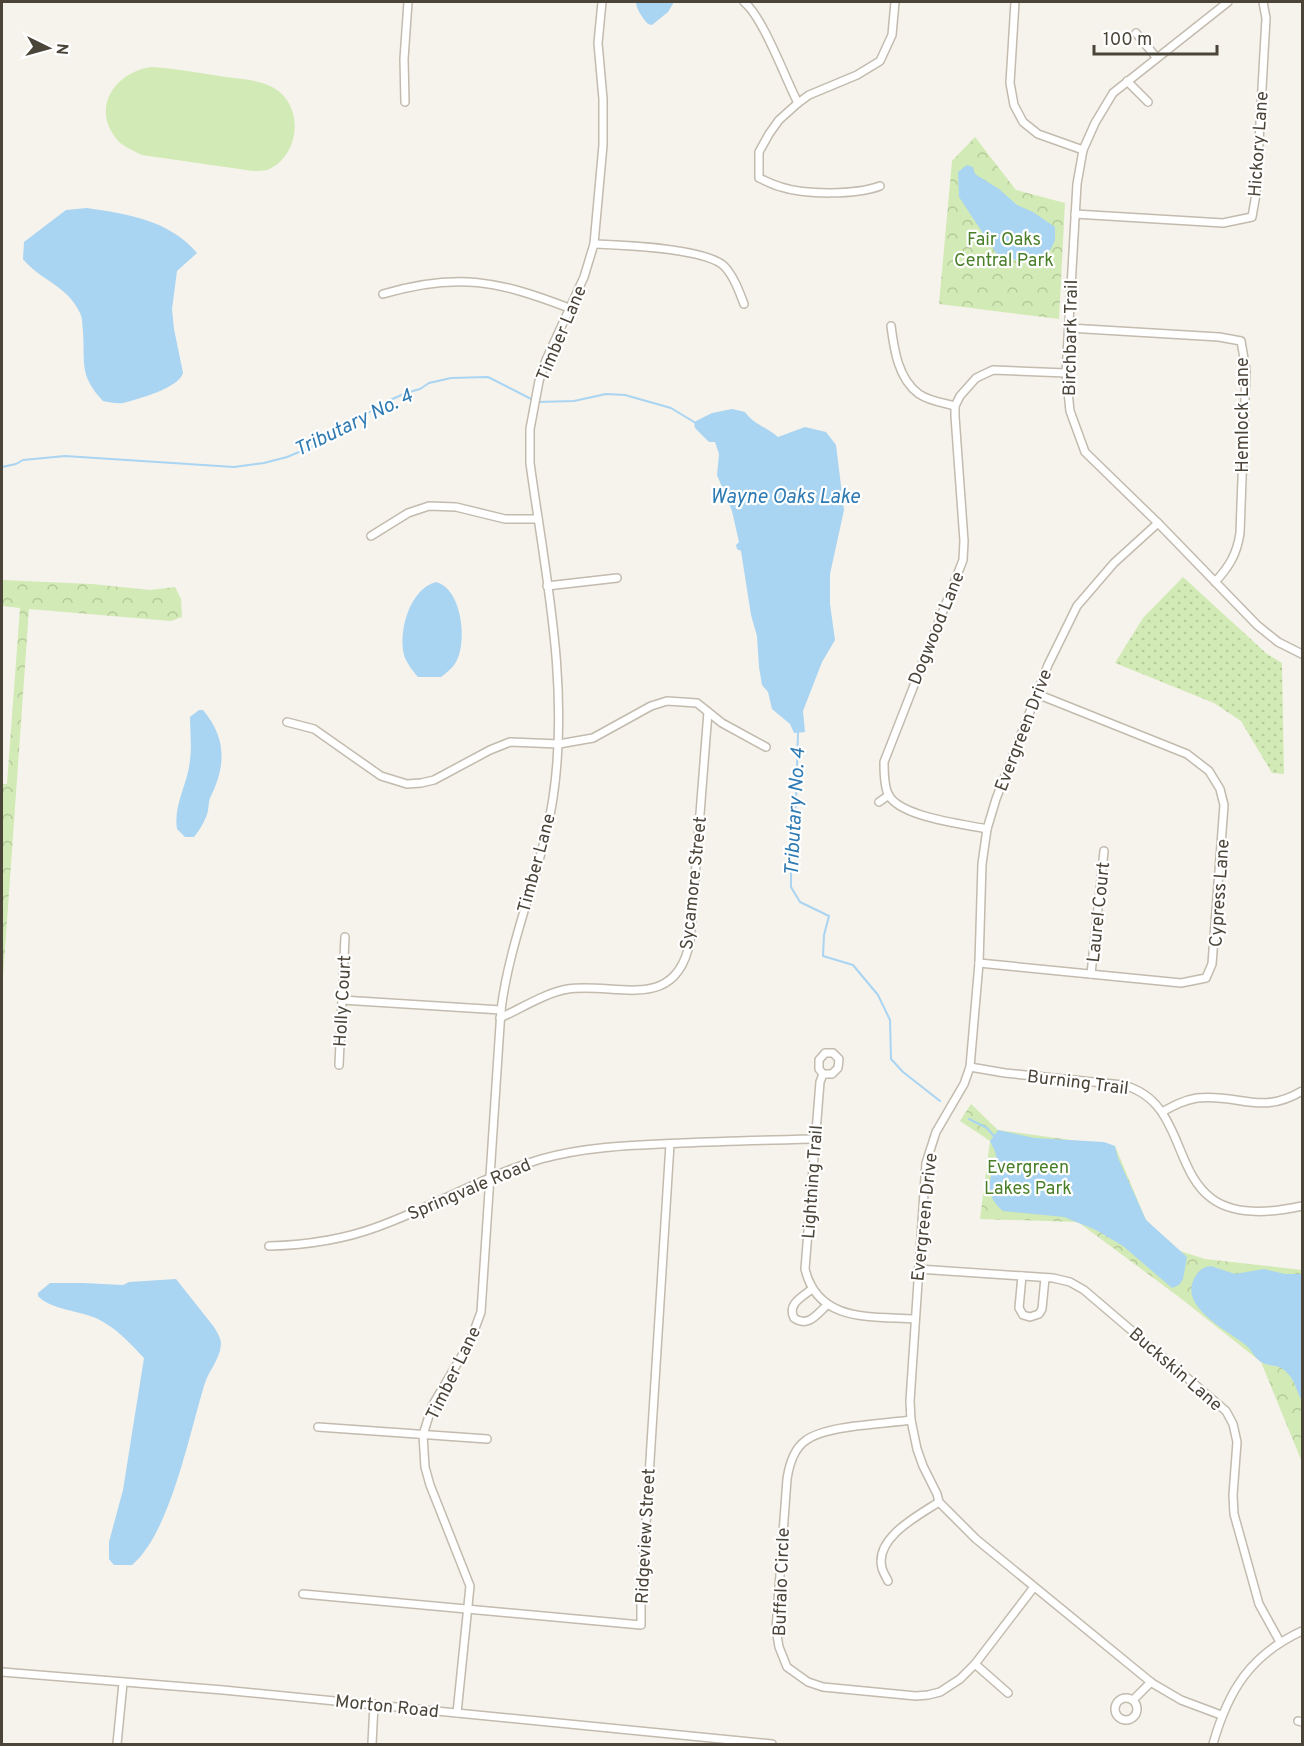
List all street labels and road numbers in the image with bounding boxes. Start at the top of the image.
street label: Hickory Lane [1244,90,1275,198]
street label: Birchbark Trail [1059,280,1084,396]
street label: Timber Lane [532,282,593,385]
street label: Hemlock Lane [1232,357,1255,473]
street label: Dogwood Lane [904,569,971,689]
street label: Evergreen Drive [991,666,1058,795]
street label: Timber Lane [513,811,562,915]
street label: Sycamore Street [676,815,713,951]
street label: Cypress Lane [1205,838,1236,948]
street label: Laurel Court [1083,861,1116,964]
street label: Holly Court [330,955,357,1048]
street label: Burning Trail [1026,1066,1130,1101]
street label: Lightning Trail [798,1125,829,1240]
street label: Evergreen Drive [907,1152,944,1283]
street label: Springvale Road [404,1154,535,1227]
street label: Timber Lane [422,1323,487,1424]
street label: Buckskin Lane [1123,1323,1227,1417]
street label: Ridgeview Street [631,1468,662,1605]
street label: Buffalo Circle [769,1527,796,1637]
street label: Morton Road [334,1691,440,1724]

